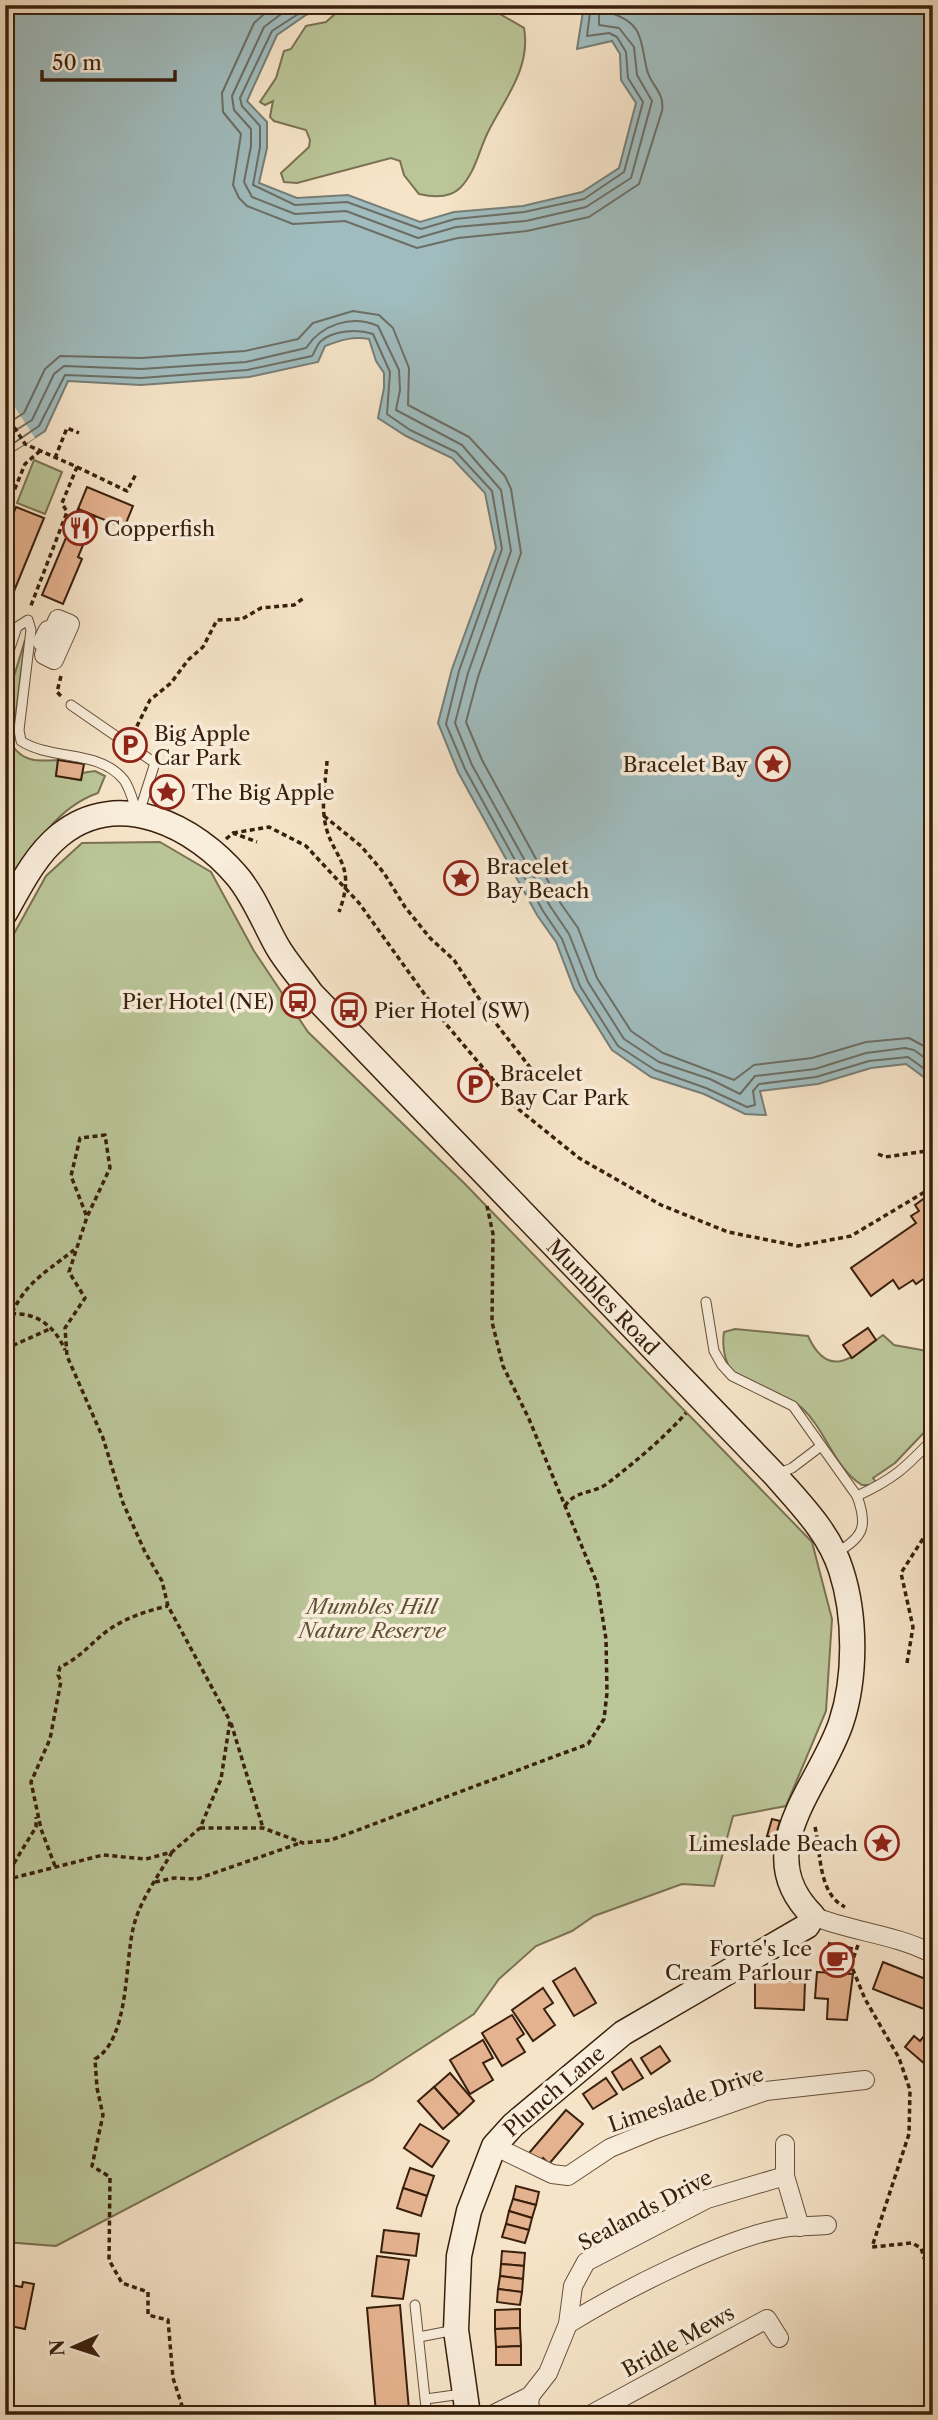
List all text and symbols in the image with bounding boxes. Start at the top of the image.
scale bar [42,38,175,82]
text: 50 m [52,50,102,75]
restaurant icon: Copperfish [61,509,99,547]
place label: Copperfish [104,516,215,541]
place label: Big Apple Car Park [154,721,250,770]
parking icon: Big Apple Car Park [111,726,149,764]
place icon: Bracelet Bay [754,745,792,783]
place label: Bracelet Bay [623,752,748,777]
place icon: The Big Apple [148,773,186,811]
place label: The Big Apple [192,780,335,805]
place label: Bracelet Bay Beach [486,854,590,903]
place icon: Bracelet Bay Beach [442,859,480,897]
bus stop icon: Pier Hotel (NE) [279,982,317,1020]
place label: Pier Hotel (NE) [122,989,274,1014]
bus stop icon: Pier Hotel (SW) [330,991,368,1029]
place label: Pier Hotel (SW) [374,998,530,1023]
place label: Bracelet Bay Car Park [500,1061,630,1110]
parking icon: Bracelet Bay Car Park [456,1066,494,1104]
street label: Mumbles Road [542,1234,665,1360]
park label: Mumbles Hill Nature Reserve [296,1594,446,1643]
place icon: Limeslade Beach [863,1824,901,1862]
place label: Limeslade Beach [688,1831,858,1856]
place label: Forte's Ice Cream Parlour [665,1936,812,1985]
cafe icon: Forte's Ice Cream Parlour [818,1941,856,1979]
street label: Plunch Lane [498,2040,610,2142]
street label: Limeslade Drive [605,2061,767,2137]
street label: Sealands Drive [574,2164,716,2256]
street label: Bridle Mews [618,2300,738,2382]
north arrow [38,2312,108,2382]
text: N [46,2339,69,2357]

